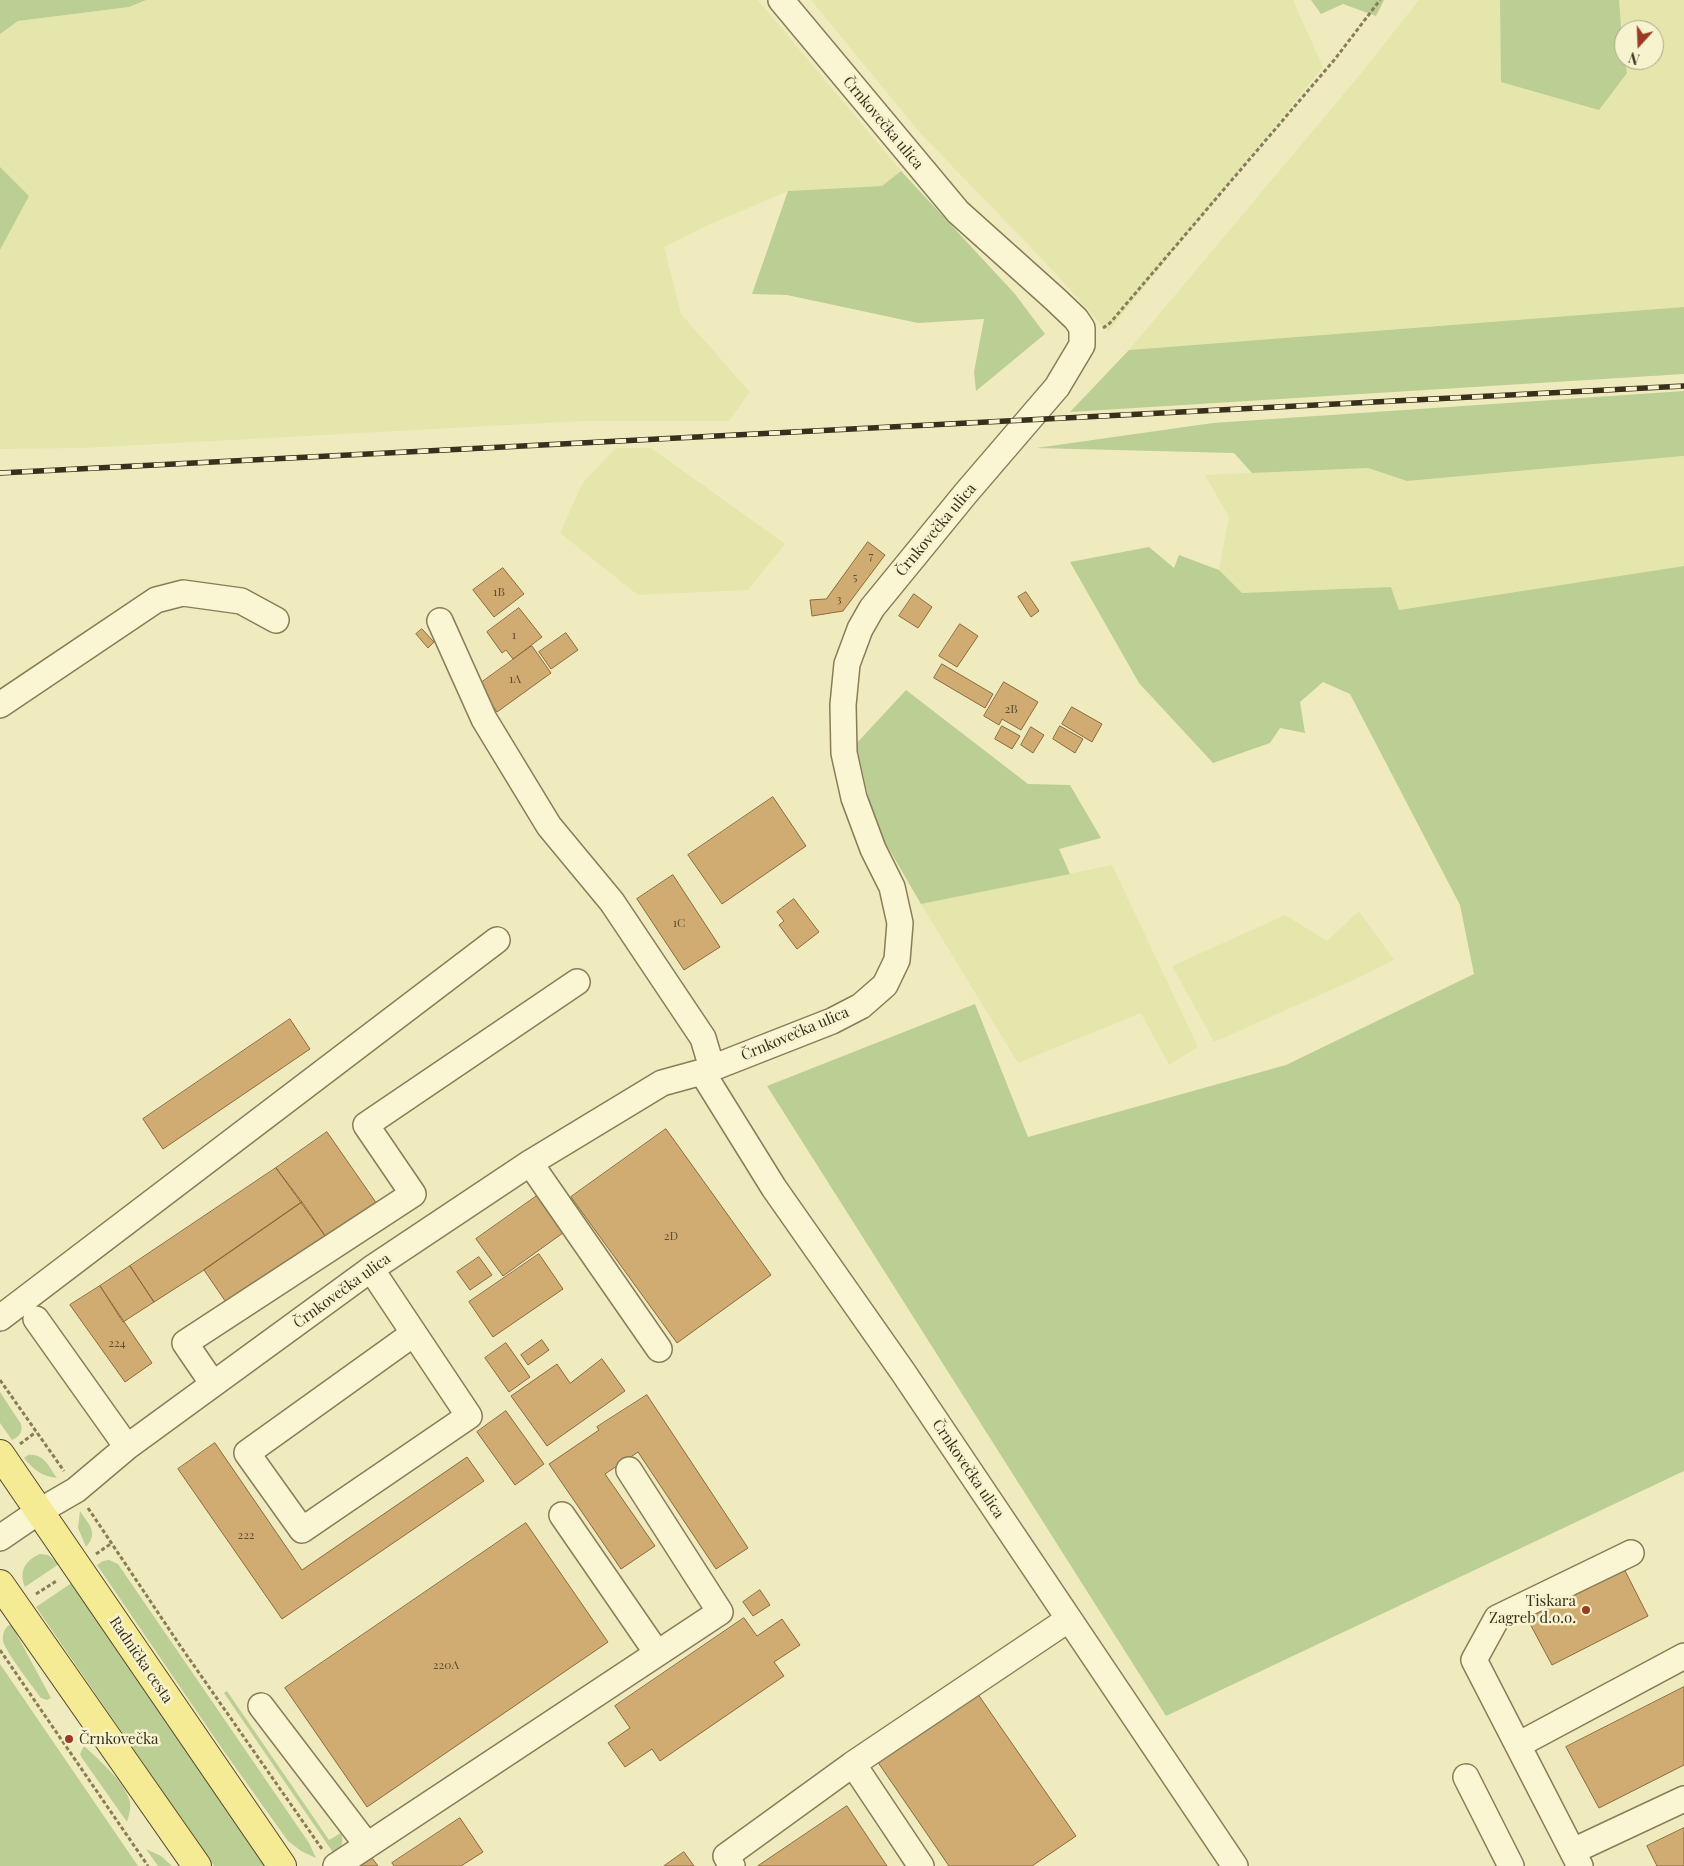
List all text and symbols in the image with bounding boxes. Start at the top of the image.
north arrow [1614,20,1664,70]
text: N [1626,48,1642,69]
street label: Črnkovečka ulica [839,73,927,173]
street label: Črnkovečka ulica [892,480,980,580]
house number: 7 [869,549,873,563]
house number: 5 [853,570,857,584]
house number: 1B [493,585,505,599]
house number: 3 [836,592,842,606]
house number: 1 [512,628,516,642]
house number: 1A [509,672,521,686]
house number: 2B [1004,702,1018,716]
house number: 1C [673,916,685,930]
street label: Črnkovečka ulica [738,1003,852,1065]
house number: 2D [664,1229,678,1243]
street label: Črnkovečka ulica [290,1250,394,1332]
house number: 224 [108,1336,126,1350]
street label: Črnkovečka ulica [928,1416,1008,1522]
house number: 222 [237,1528,255,1542]
place label: Tiskara Zagreb d.o.o. [1489,1592,1576,1627]
marker: Tiskara Zagreb d.o.o. [1580,1604,1592,1616]
street label: Radnička cesta [106,1613,176,1707]
house number: 220A [433,1658,459,1672]
place label: Črnkovečka [79,1730,159,1748]
marker: Črnkovečka [63,1733,75,1745]

